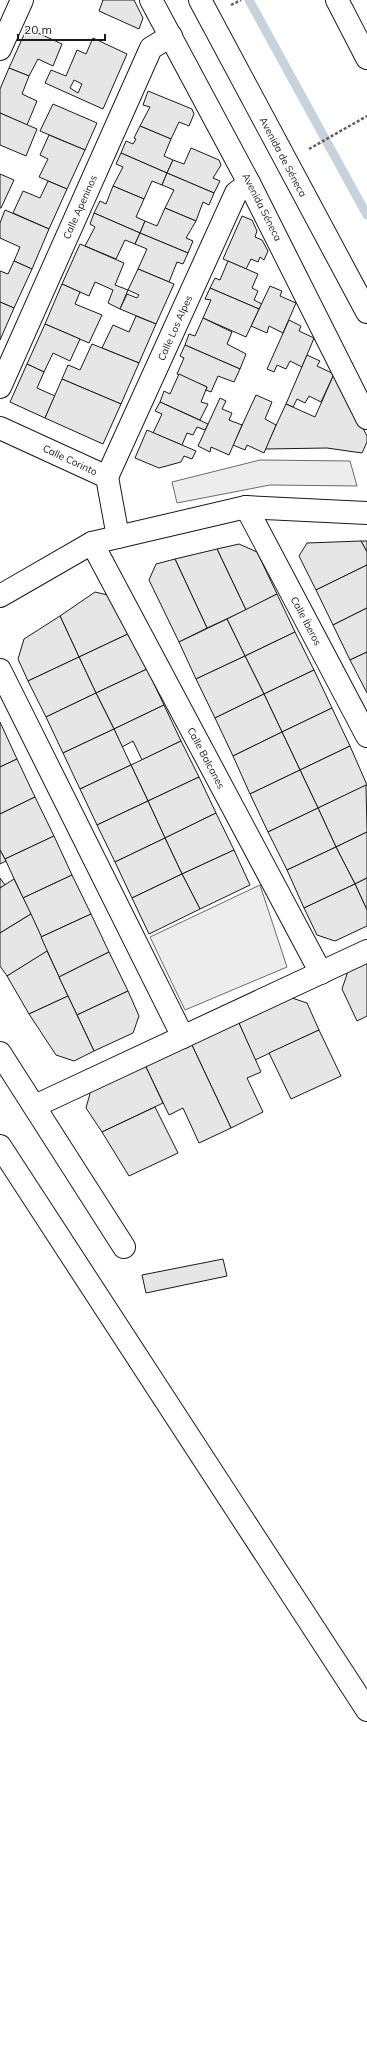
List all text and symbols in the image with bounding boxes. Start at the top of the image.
scale bar [18,16,105,42]
text: 20 m [24,22,52,37]
street label: Avenida de Séneca [256,115,310,199]
street label: Avenida Séneca [239,171,285,243]
street label: Calle Apeninos [60,173,100,241]
street label: Calle Los Alpes [155,293,195,363]
street label: Calle Corinto [41,442,100,478]
street label: Calle Íberos [288,594,324,648]
street label: Calle Balcanes [184,725,228,791]

